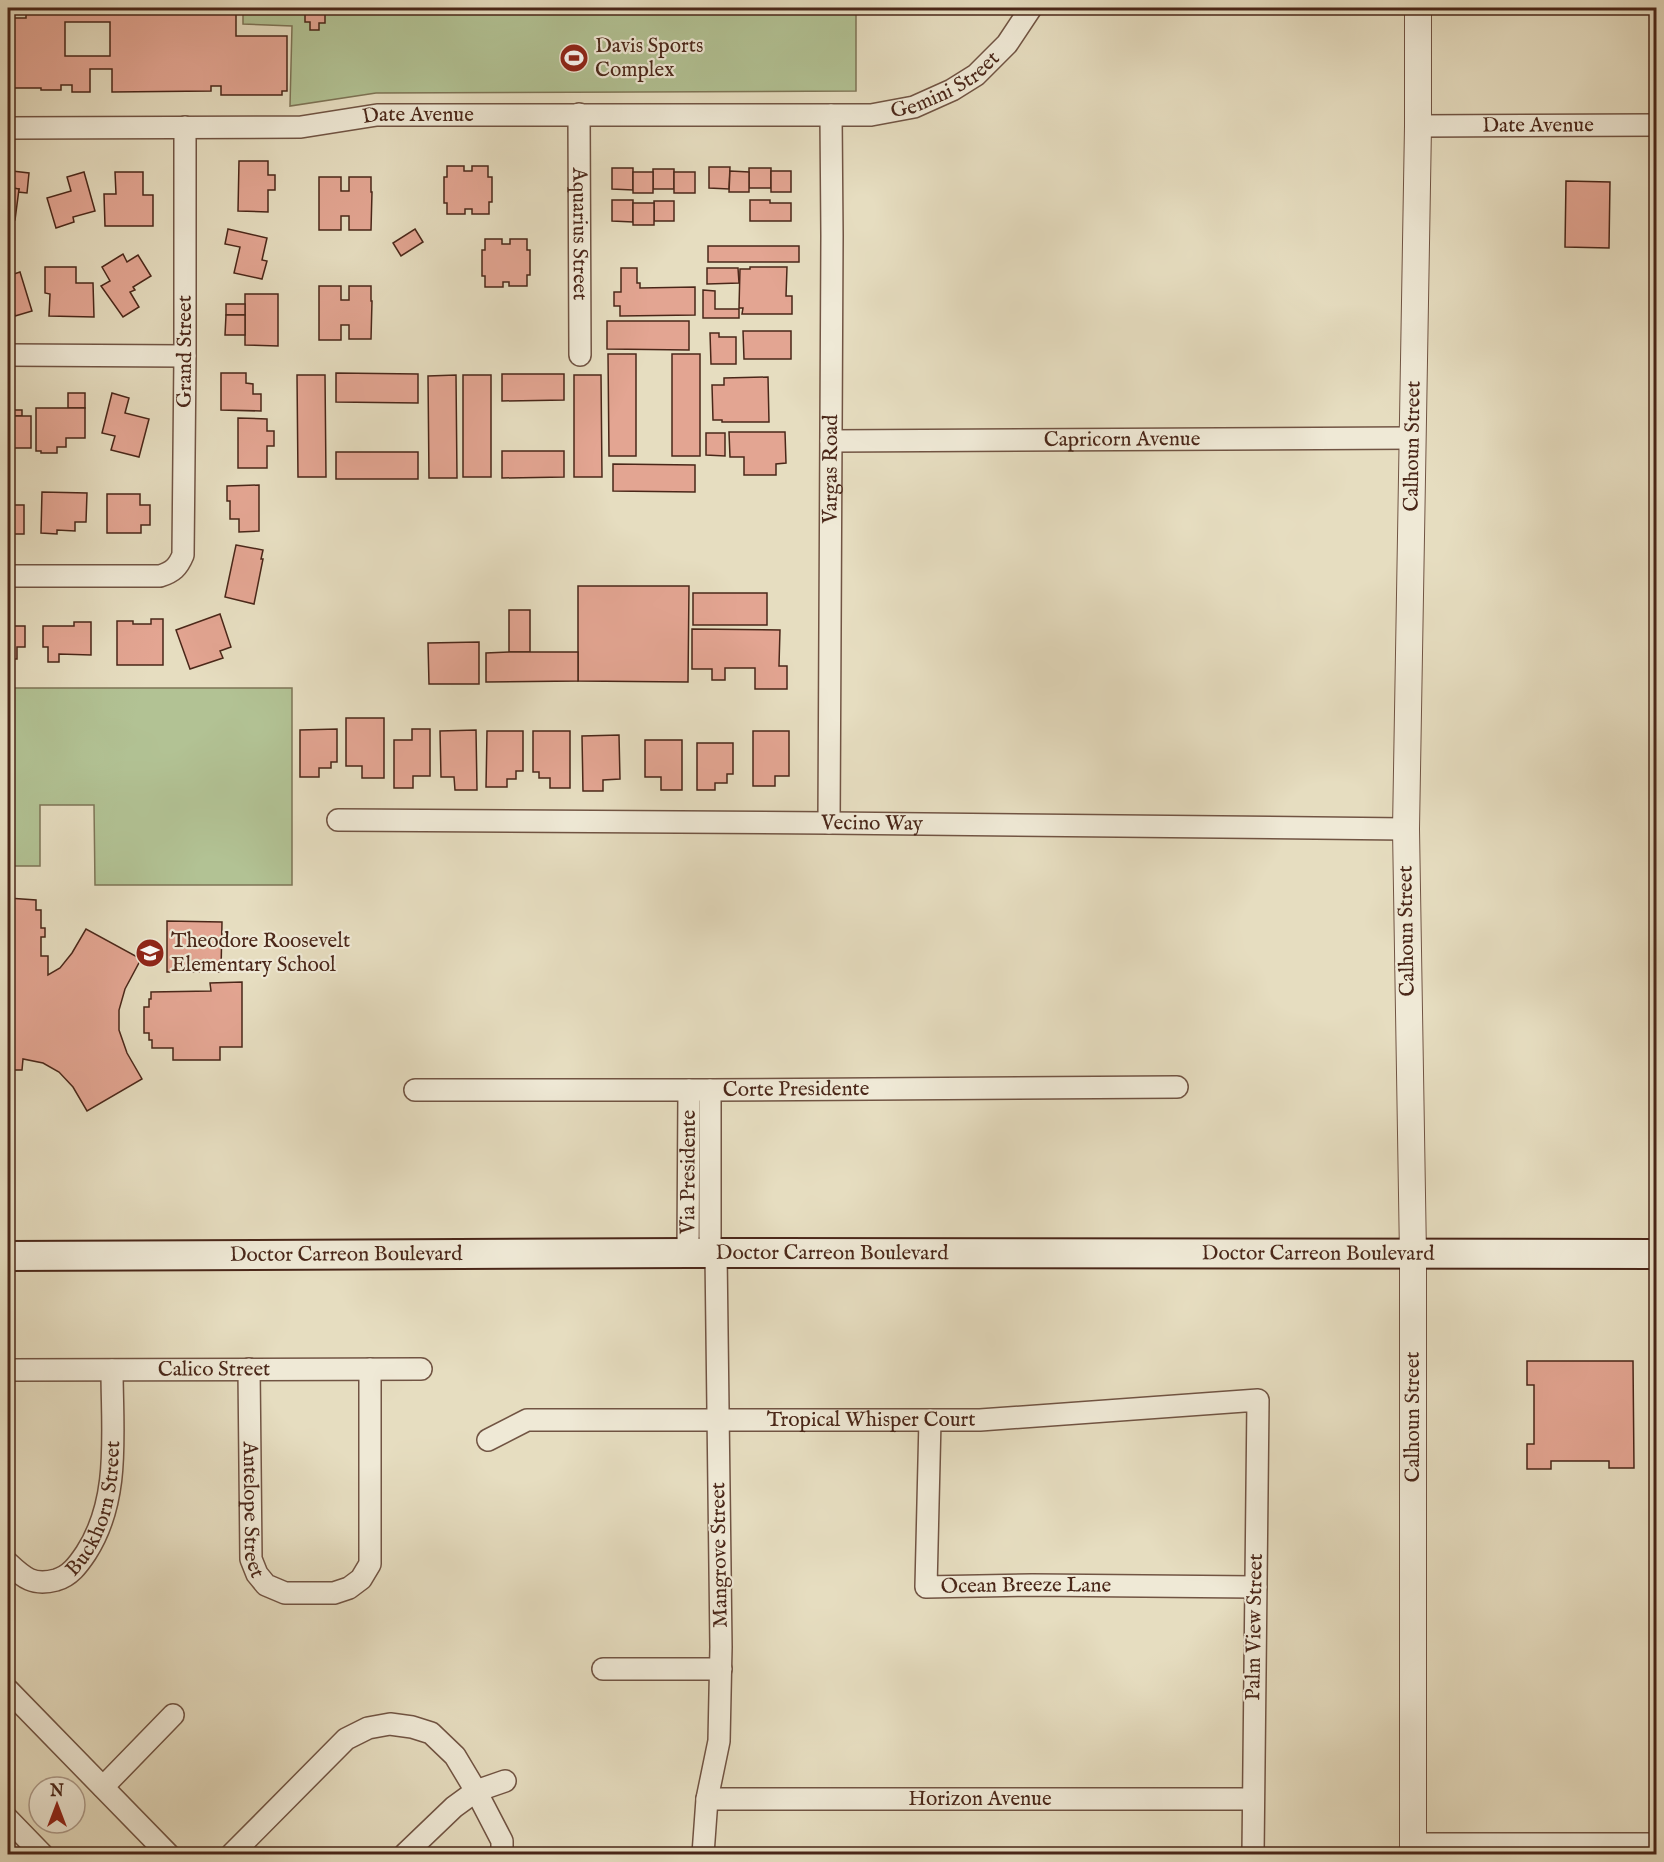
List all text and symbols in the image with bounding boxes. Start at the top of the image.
place label: Davis Sports Complex [595,33,703,84]
sports icon: Davis Sports Complex [558,42,590,74]
street label: Gemini Street [888,45,1006,125]
street label: Date Avenue [360,101,474,131]
street label: Date Avenue [1482,112,1594,139]
street label: Aquarius Street [566,166,593,300]
street label: Grand Street [171,295,199,408]
street label: Calhoun Street [1398,380,1427,512]
street label: Vargas Road [817,414,845,525]
street label: Capricorn Avenue [1044,426,1201,453]
street label: Vecino Way [820,809,924,837]
street label: Calhoun Street [1392,865,1422,997]
place label: Theodore Roosevelt Elementary School [171,928,350,979]
school or university icon: Theodore Roosevelt Elementary School [134,937,166,969]
street label: Corte Presidente [723,1075,870,1103]
street label: Via Presidente [675,1109,702,1235]
street label: Doctor Carreon Boulevard [230,1240,463,1269]
street label: Doctor Carreon Boulevard [716,1240,949,1267]
street label: Doctor Carreon Boulevard [1202,1240,1435,1267]
street label: Calhoun Street [1400,1351,1427,1483]
street label: Calico Street [158,1356,270,1383]
street label: Tropical Whisper Court [767,1407,975,1434]
street label: Buckhorn Street [60,1440,127,1583]
street label: Antelope Street [236,1440,271,1582]
street label: Mangrove Street [705,1482,735,1628]
street label: Palm View Street [1240,1553,1270,1701]
street label: Ocean Breeze Lane [940,1571,1112,1600]
north arrow [27,1775,87,1835]
text: N [49,1782,64,1802]
street label: Horizon Avenue [908,1786,1052,1813]

